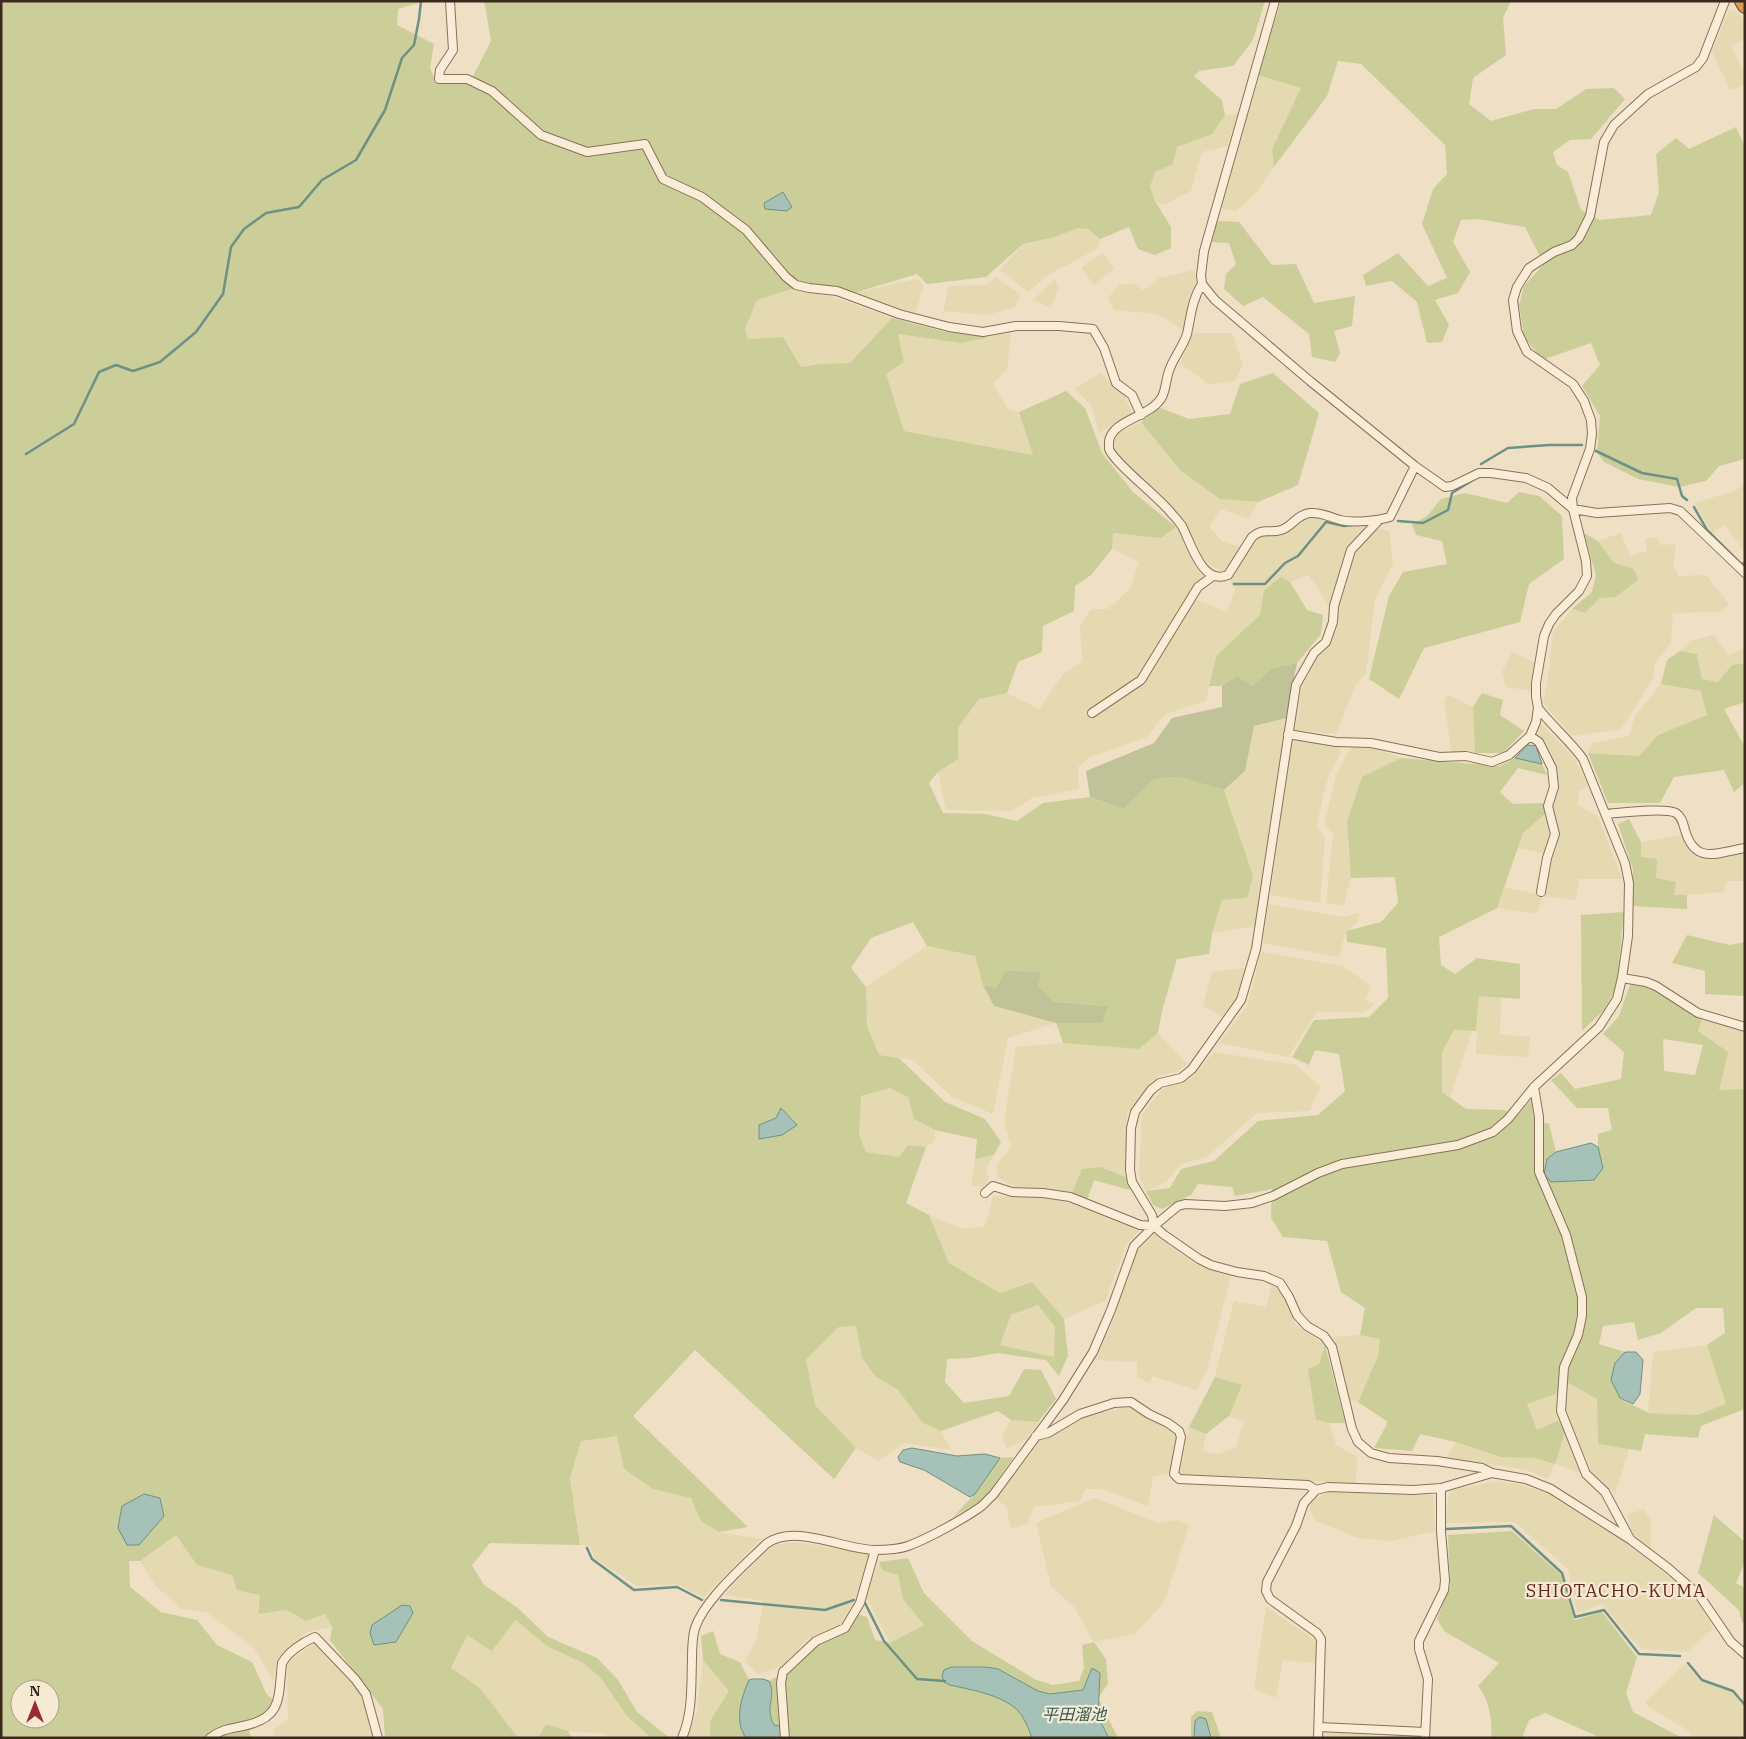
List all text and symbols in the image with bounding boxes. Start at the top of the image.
district label: SHIOTACHO-KUMA [1526,1579,1706,1602]
north arrow [10,1679,60,1729]
text: N [29,1682,41,1700]
water label: 平田溜池 [1042,1704,1108,1724]

